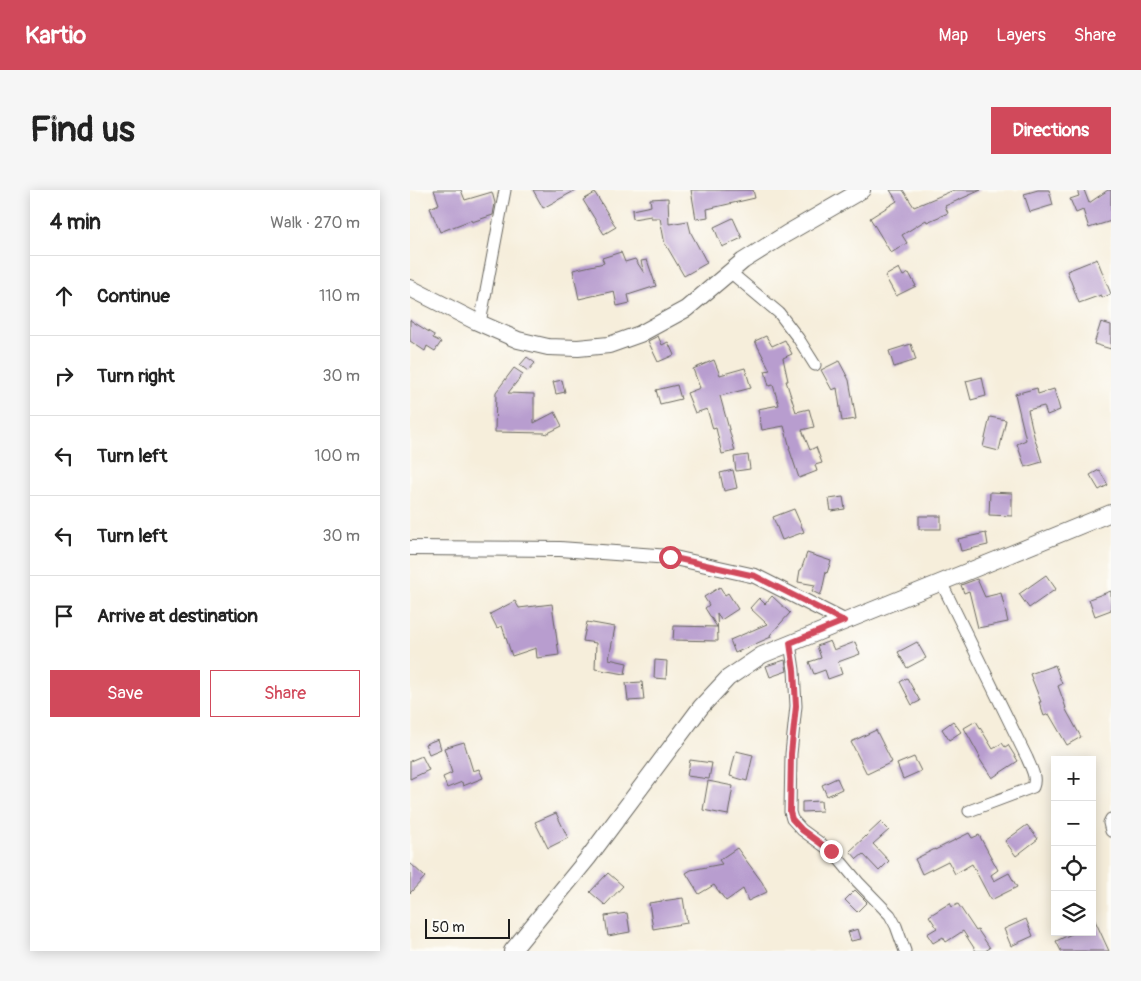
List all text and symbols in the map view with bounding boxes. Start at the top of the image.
text: Kartio [25,21,86,50]
text: Map [939,24,968,47]
text: Layers [996,24,1046,47]
text: Share [1074,24,1116,47]
button: Directions [991,107,1111,154]
text: Find us [30,108,135,152]
text: 4 min [50,209,101,236]
text: Walk · 270 m [270,213,360,233]
icon: ahead [50,282,78,310]
text: Continue [97,284,170,308]
text: 110 m [319,286,360,306]
icon: right [50,362,78,390]
text: Turn right [97,364,175,388]
text: 30 m [322,366,360,386]
icon: left [50,442,78,470]
text: Turn left [97,444,167,468]
text: 100 m [314,446,360,466]
icon: left [50,522,78,550]
text: Turn left [97,524,167,548]
text: 30 m [322,526,360,546]
route start [659,546,682,569]
icon: arrive [50,602,78,630]
text: Arrive at destination [97,604,258,628]
button: Save [50,670,200,717]
button: Share [210,670,360,717]
map controls [1051,756,1096,936]
button: + [1051,756,1096,801]
button: − [1051,801,1096,846]
route end [820,840,843,863]
button: locate [1051,846,1096,891]
button: layers [1051,891,1096,936]
scale bar [425,916,510,939]
text: 50 m [432,919,465,936]

